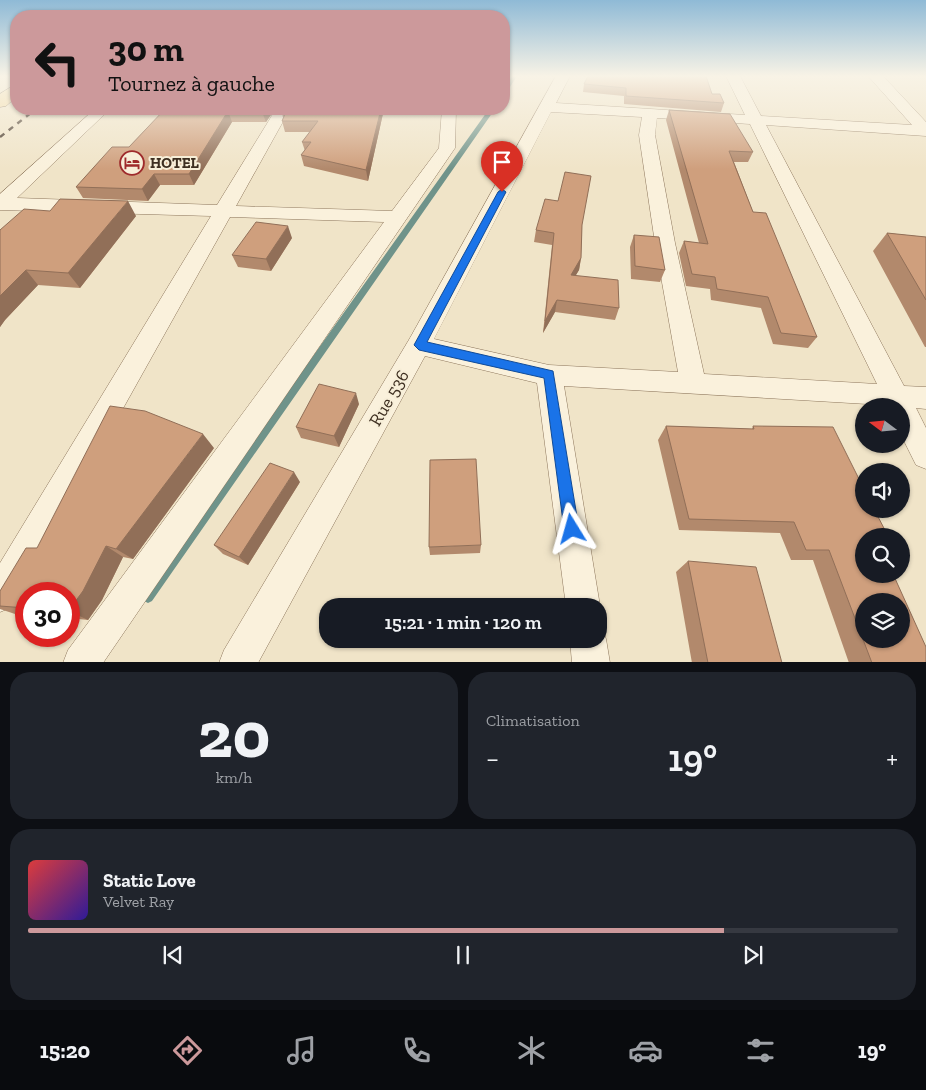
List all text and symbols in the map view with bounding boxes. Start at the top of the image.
text: 30 m [108,28,184,70]
icon: left [25,30,90,95]
text: Tournez à gauche [108,70,275,97]
pin [481,141,523,192]
icon: arrive [488,148,516,176]
hotel icon: HOTEL [119,150,145,176]
place label: HOTEL [150,154,200,172]
street label: Rue 536 [364,366,414,430]
north arrow [855,398,910,452]
map controls [855,398,910,648]
button: sound [855,463,910,518]
position arrow [545,502,597,554]
button: search [855,528,910,583]
speed limit sign: 30 [15,582,80,647]
button: layers [855,593,910,648]
text: 15:21 · 1 min · 120 m [385,611,542,634]
text: 20 [198,696,270,774]
text: Climatisation [486,711,580,730]
text: 19° [668,735,717,781]
text: − [486,742,499,775]
text: + [886,742,898,775]
text: km/h [216,768,252,787]
text: Static Love [103,869,196,892]
text: Velvet Ray [103,892,174,911]
icon: previous [159,941,187,969]
icon: pause [449,941,477,969]
icon: next [739,941,767,969]
icon: directions [170,1033,205,1068]
icon: music [284,1033,319,1068]
icon: phone [399,1033,434,1068]
icon: climate [514,1033,549,1068]
icon: car [628,1033,663,1068]
icon: filters [743,1033,778,1068]
text: 15:20 [40,1037,90,1064]
text: 19° [858,1037,886,1064]

